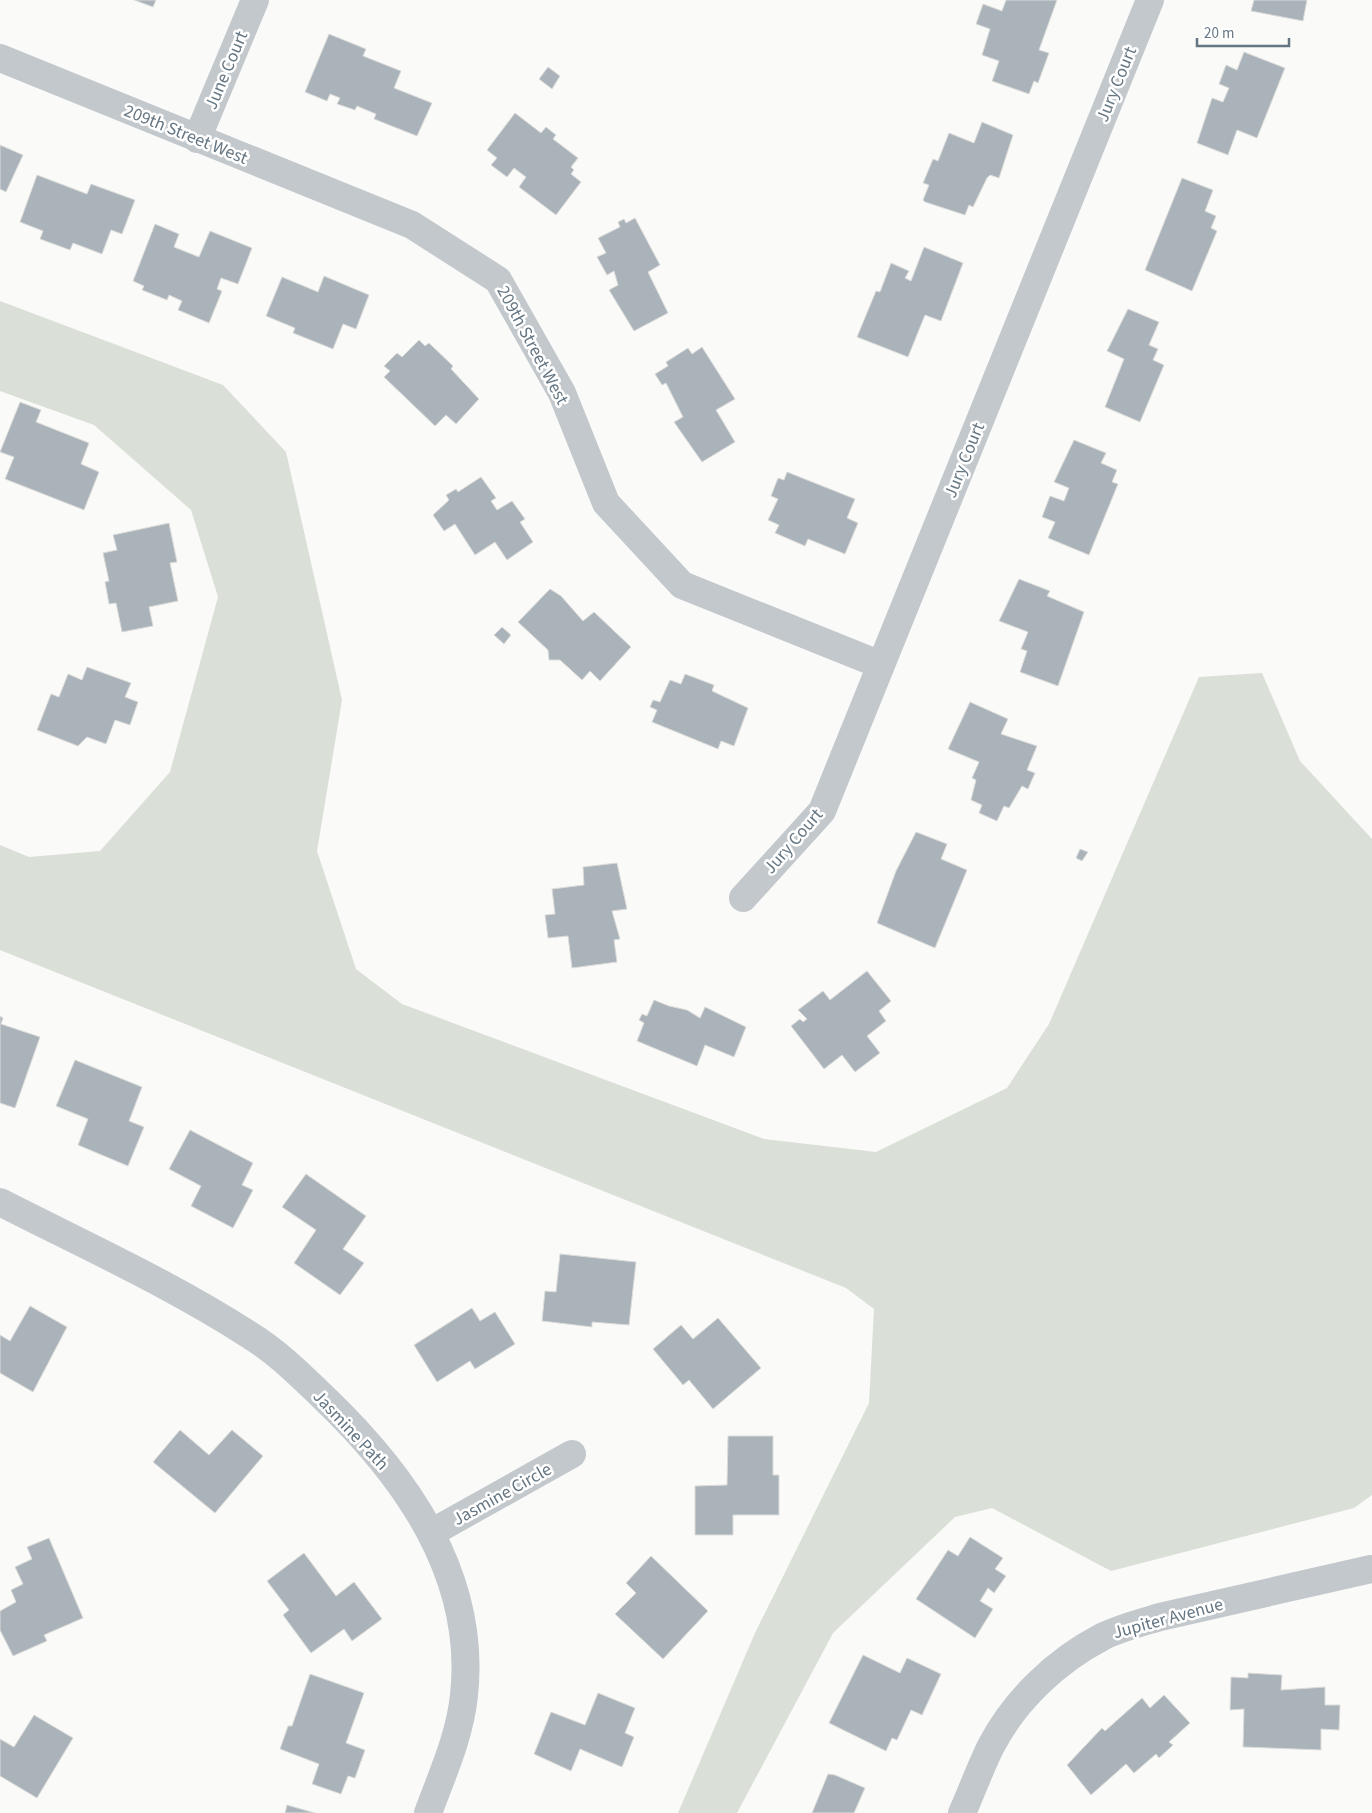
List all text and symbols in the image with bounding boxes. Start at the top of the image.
scale bar [1197,15,1290,47]
text: 20 m [1204,23,1234,44]
street label: June Court [199,27,254,113]
street label: Jury Court [1090,43,1143,126]
street label: 209th Street West [120,98,251,171]
street label: 209th Street West [491,281,574,409]
street label: Jury Court [938,419,991,502]
street label: Jury Court [758,803,829,879]
street label: Jasmine Path [307,1385,394,1476]
street label: Jasmine Circle [448,1457,556,1532]
street label: Jupiter Avenue [1110,1592,1226,1645]

